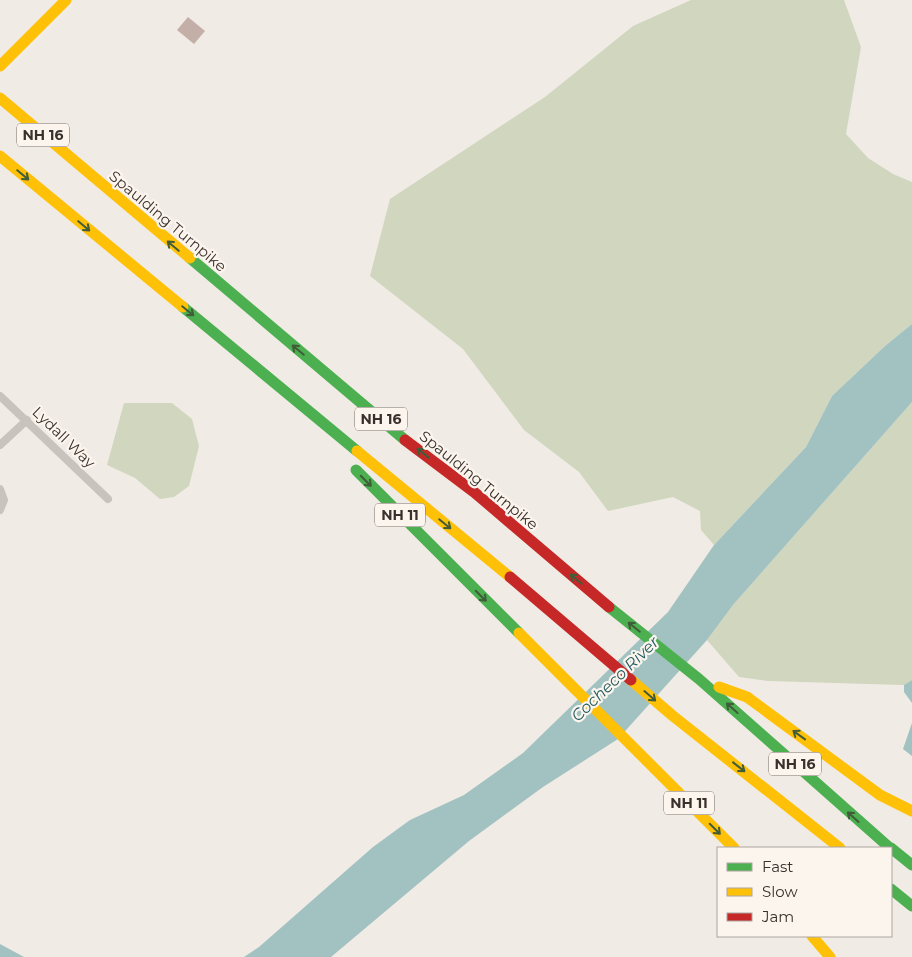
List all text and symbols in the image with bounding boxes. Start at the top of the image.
road number: NH 16 [17,124,69,146]
street label: Spaulding Turnpike [105,166,231,276]
one-way arrow [16,169,29,180]
one-way arrow [77,220,90,231]
one-way arrow [167,240,180,251]
one-way arrow [181,305,194,316]
one-way arrow [292,344,305,355]
street label: Lydall Way [29,402,100,472]
road number: NH 16 [355,408,407,430]
street label: Spaulding Turnpike [416,426,542,534]
one-way arrow [417,448,430,459]
one-way arrow [360,475,372,487]
road number: NH 11 [375,504,425,526]
one-way arrow [438,518,451,529]
one-way arrow [570,573,583,584]
one-way arrow [474,590,487,602]
one-way arrow [628,621,641,632]
water label: Cocheco River [567,632,663,725]
one-way arrow [643,690,656,701]
one-way arrow [726,703,739,714]
one-way arrow [792,730,806,740]
road number: NH 16 [769,752,821,776]
one-way arrow [732,762,745,773]
road number: NH 11 [664,791,714,814]
one-way arrow [847,811,860,822]
one-way arrow [709,823,721,835]
legend [717,847,892,937]
text: Fast [762,857,793,876]
text: Slow [762,882,798,901]
text: Jam [761,907,794,926]

